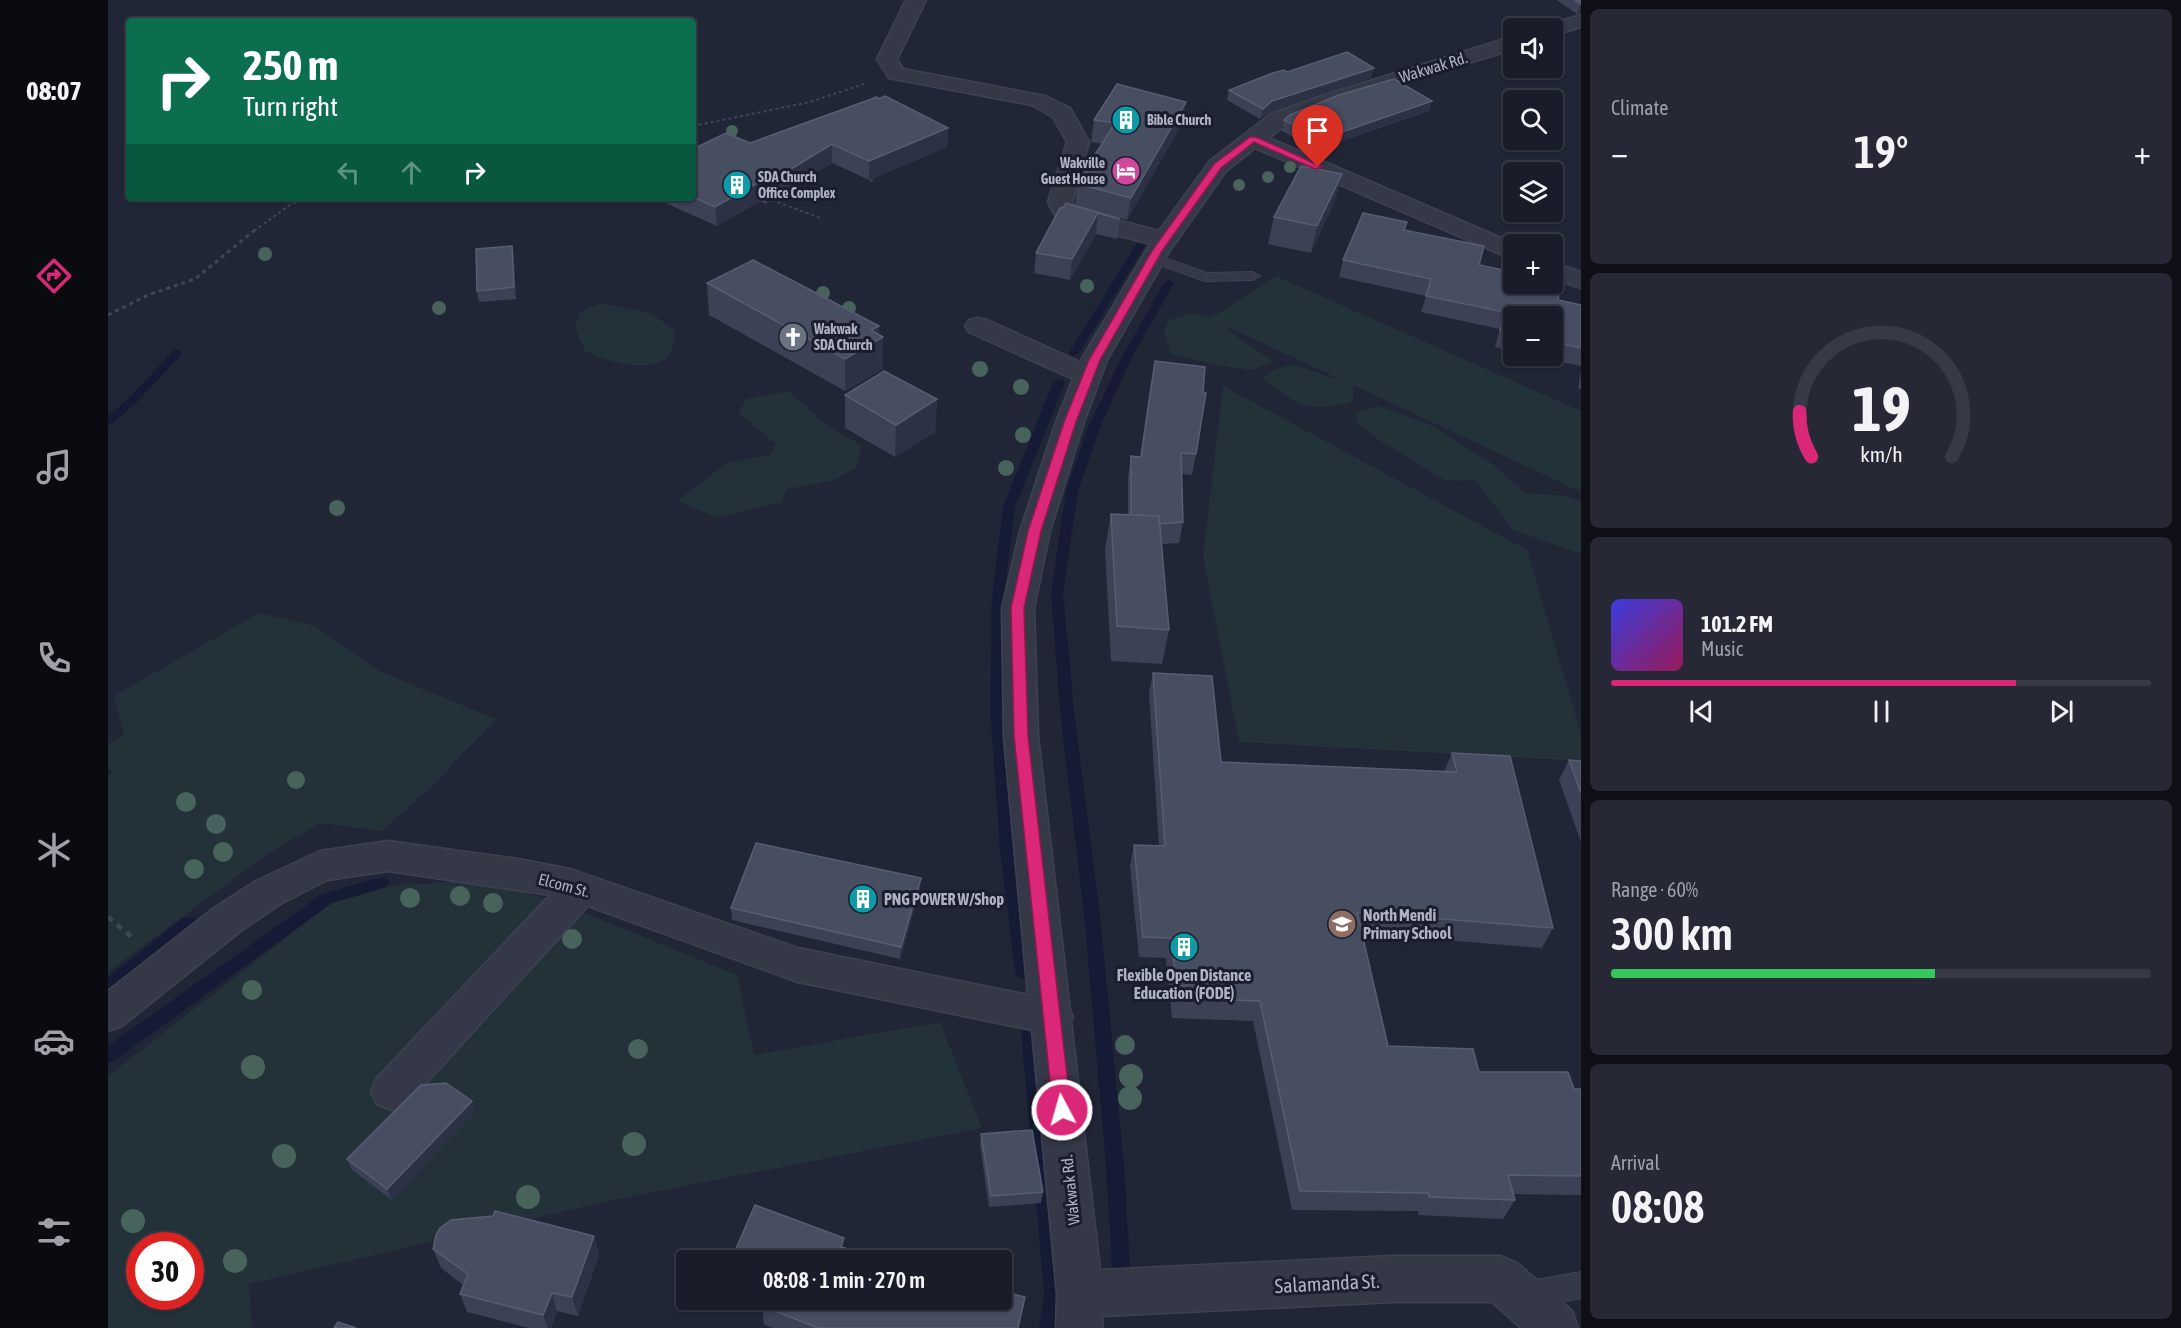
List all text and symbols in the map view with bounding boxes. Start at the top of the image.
map controls [1503,18,1563,366]
button: sound [1503,18,1563,78]
text: 250 m [243,41,338,89]
icon: right [144,42,222,120]
street label: Wakwak Rd. [1397,48,1469,86]
text: 08:07 [26,75,82,106]
button: search [1503,90,1563,150]
text: Turn right [243,91,338,122]
text: Climate [1611,96,1668,119]
building icon: Bible Church [1110,104,1142,136]
pin [1292,105,1343,167]
place label: Bible Church [1147,112,1211,128]
icon: arrive [1301,114,1334,147]
text: 19° [1854,126,1908,178]
text: − [1611,133,1628,171]
text: + [2134,133,2151,171]
place label: Wakville Guest House [1041,155,1105,187]
hotel icon: Wakville Guest House [1110,155,1142,187]
icon: left [332,156,365,189]
icon: ahead [395,156,428,189]
icon: right [458,156,491,189]
button: layers [1503,162,1563,222]
building icon: SDA Church Office Complex [721,169,753,201]
place label: SDA Church Office Complex [758,169,836,201]
button: + [1503,234,1563,294]
icon: directions [33,255,75,297]
button: − [1503,306,1563,366]
church icon: Wakwak SDA Church [777,321,809,353]
place label: Wakwak SDA Church [813,321,873,353]
text: 19 [1852,373,1910,444]
text: km/h [1860,443,1902,468]
icon: music [33,446,75,488]
text: 101.2 FM [1701,611,1773,637]
icon: phone [33,637,75,679]
text: Music [1701,637,1743,660]
icon: previous [1685,695,1718,728]
icon: pause [1865,695,1898,728]
icon: next [2045,695,2078,728]
icon: climate [33,829,75,871]
street label: Elcom St. [536,870,592,900]
text: Range · 60% [1611,878,1698,901]
building icon: PNG POWER W/Shop [847,883,879,915]
place label: PNG POWER W/Shop [884,890,1005,908]
place label: North Mendi Primary School [1363,906,1452,942]
school or university icon: North Mendi Primary School [1326,908,1358,940]
text: 300 km [1611,908,1733,960]
building icon: Flexible Open Distance Education (FODE) [1168,931,1200,963]
place label: Flexible Open Distance Education (FODE) [1117,966,1251,1002]
icon: car [33,1020,75,1062]
position arrow [1030,1078,1094,1142]
text: Arrival [1611,1151,1660,1174]
street label: Wakwak Rd. [1057,1154,1083,1226]
text: 08:08 [1611,1181,1705,1233]
icon: filters [33,1211,75,1253]
speed limit sign: 30 [126,1232,204,1310]
text: 08:08 · 1 min · 270 m [763,1267,925,1293]
street label: Salamanda St. [1274,1269,1380,1297]

